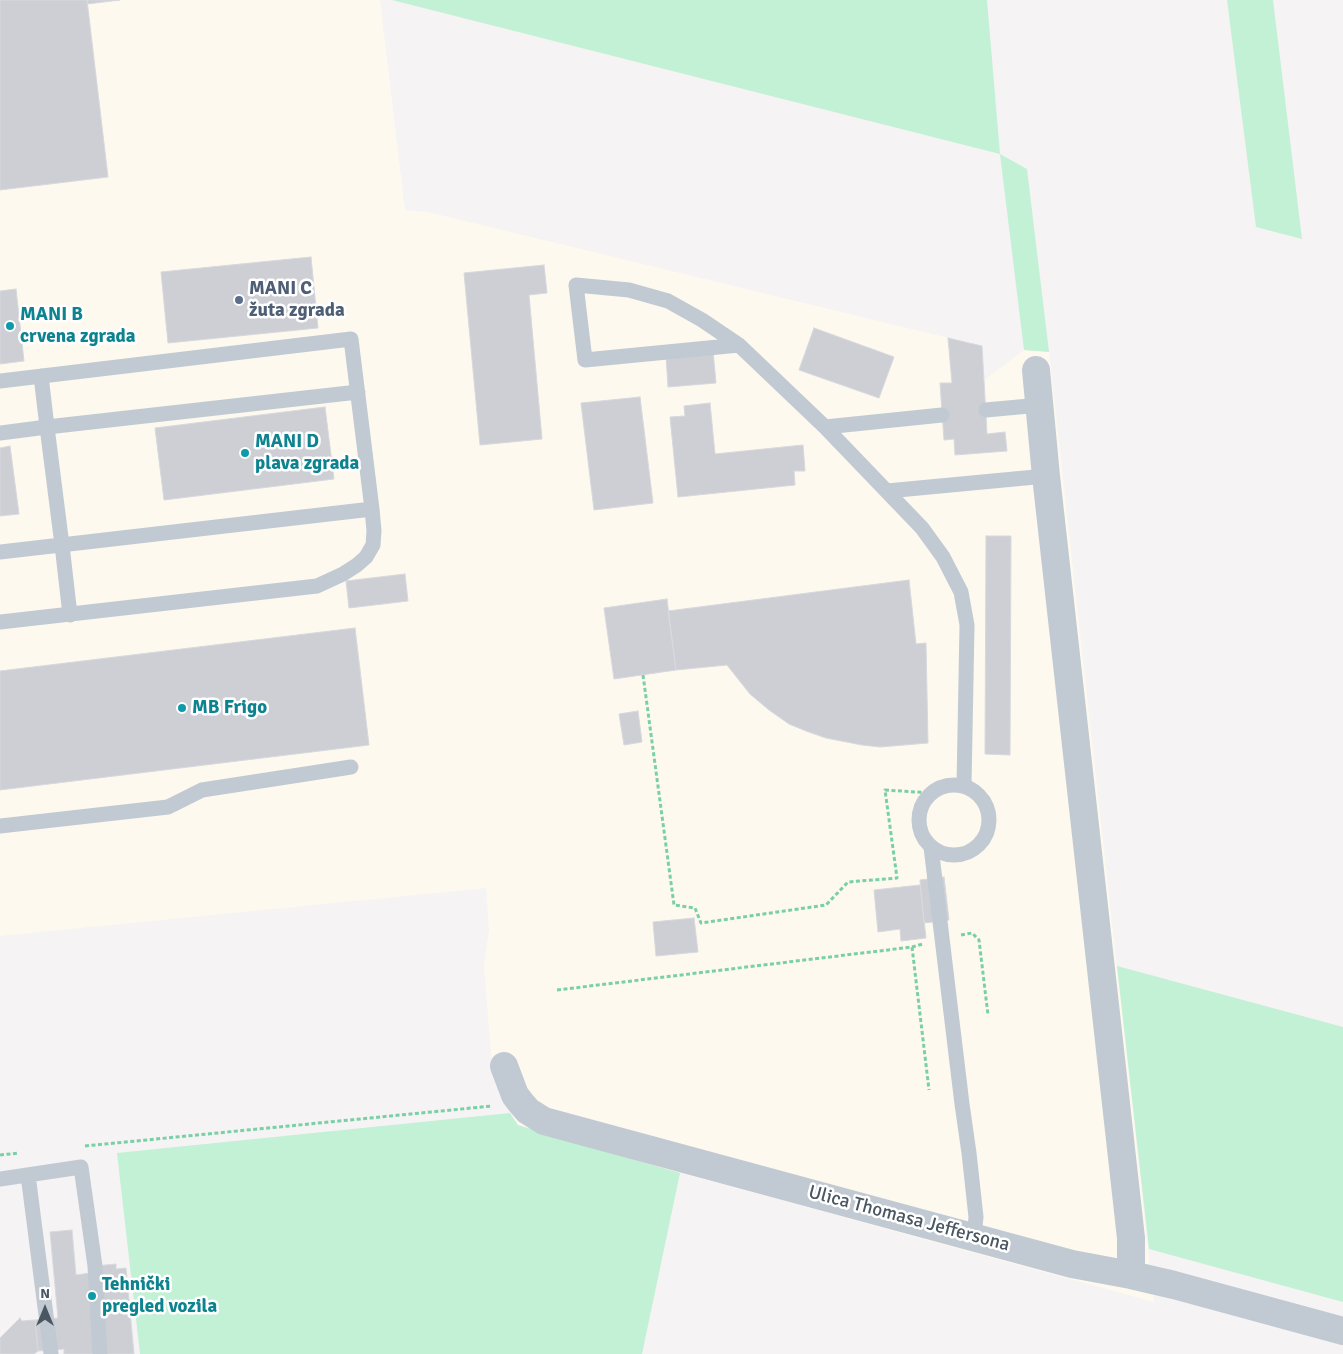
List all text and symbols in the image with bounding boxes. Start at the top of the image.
place label: MANI C žuta zgrada [249,278,345,322]
marker: MANI C žuta zgrada [233,294,245,306]
place label: MANI B crvena zgrada [20,304,136,348]
marker: MANI B crvena zgrada [4,320,16,332]
place label: MANI D plava zgrada [255,431,359,475]
marker: MANI D plava zgrada [239,447,251,459]
place label: MB Frigo [192,697,267,719]
marker: MB Frigo [176,702,188,714]
street label: Ulica Thomasa Jeffersona [806,1181,1012,1257]
place label: Tehnički pregled vozila [102,1274,217,1318]
north arrow [20,1284,70,1334]
text: N [40,1285,50,1302]
marker: Tehnički pregled vozila [86,1290,98,1302]

